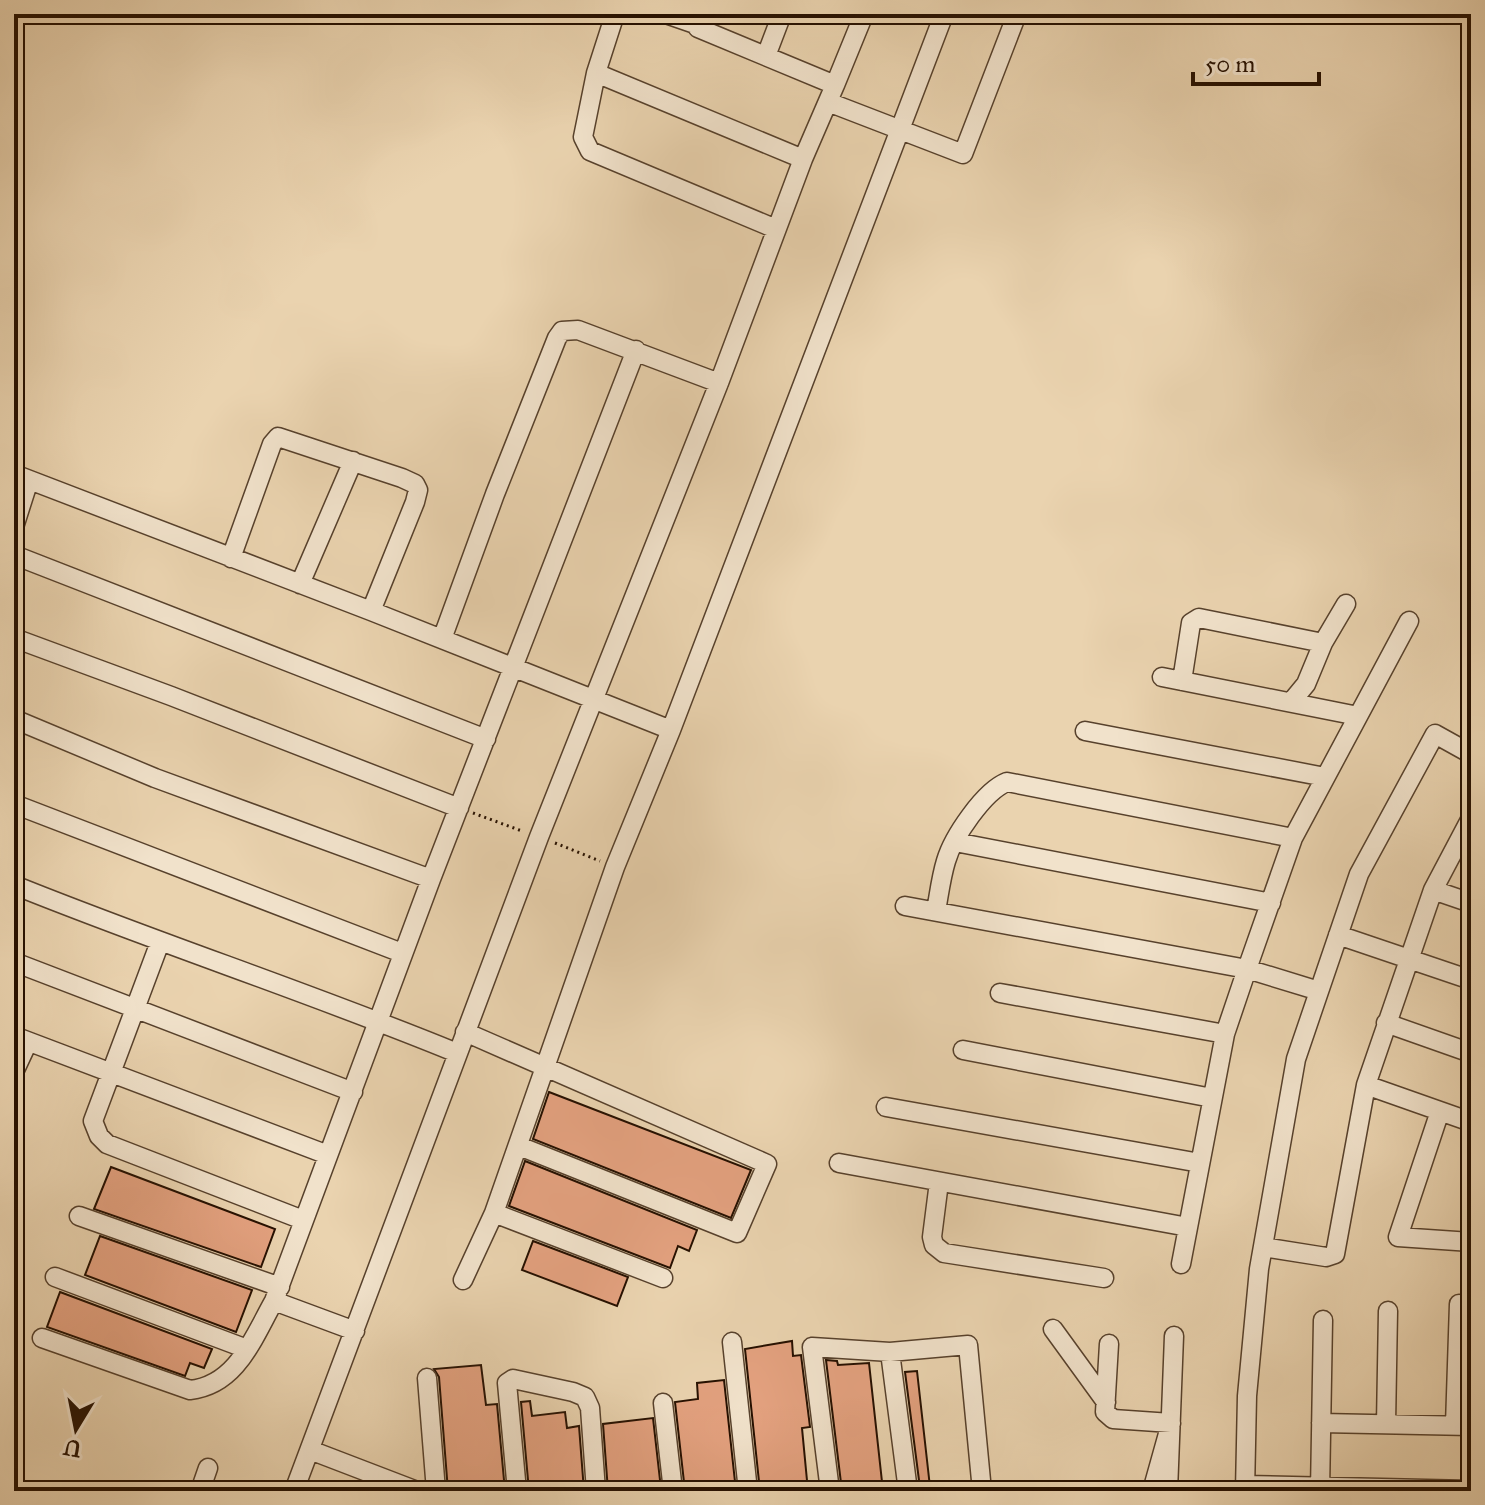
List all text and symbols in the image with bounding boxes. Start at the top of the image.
scale bar [1193,36,1319,86]
text: 50 m [1205,49,1255,79]
north arrow [36,1389,116,1469]
text: U [61,1433,84,1463]

